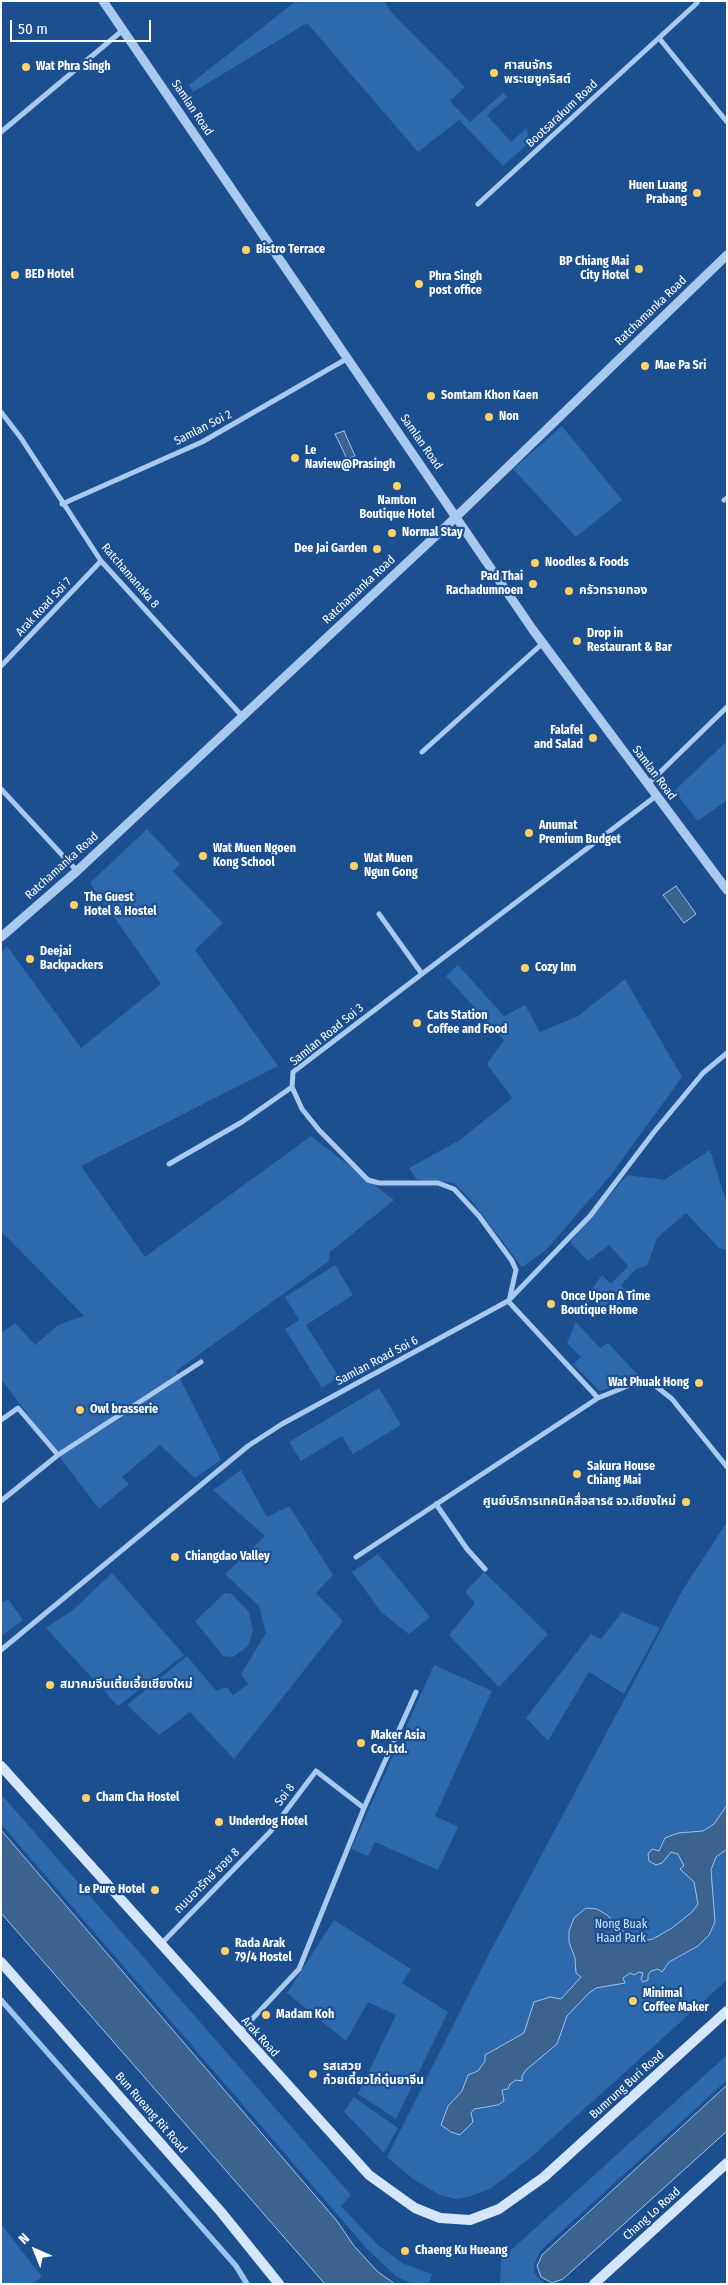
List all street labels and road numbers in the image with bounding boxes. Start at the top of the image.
street label: Samlan Road [168,77,216,139]
street label: Bootsarakum Road [523,77,601,151]
street label: Ratchamanka Road [612,273,690,349]
street label: Samlan Soi 2 [172,407,234,449]
street label: Samlan Road [397,412,445,472]
street label: Ratchamanaka 8 [98,541,162,611]
street label: Ratchamanka Road [320,553,398,627]
street label: Arak Road Soi 7 [13,575,75,639]
street label: Samlan Road [629,743,679,803]
street label: Ratchamanka Road [22,829,102,903]
street label: Samlan Road Soi 3 [287,1001,367,1069]
street label: Samlan Road Soi 6 [333,1333,421,1389]
street label: Soi 8 [272,1781,298,1809]
street label: ถนนอารักษ์ ซอย 8 [171,1845,243,1917]
street label: Arak Road [238,2014,282,2060]
street label: Bumrung Buri Road [587,2048,667,2122]
street label: Bun Rueang Rit Road [112,2070,190,2156]
street label: Chang Lo Road [620,2185,684,2243]

